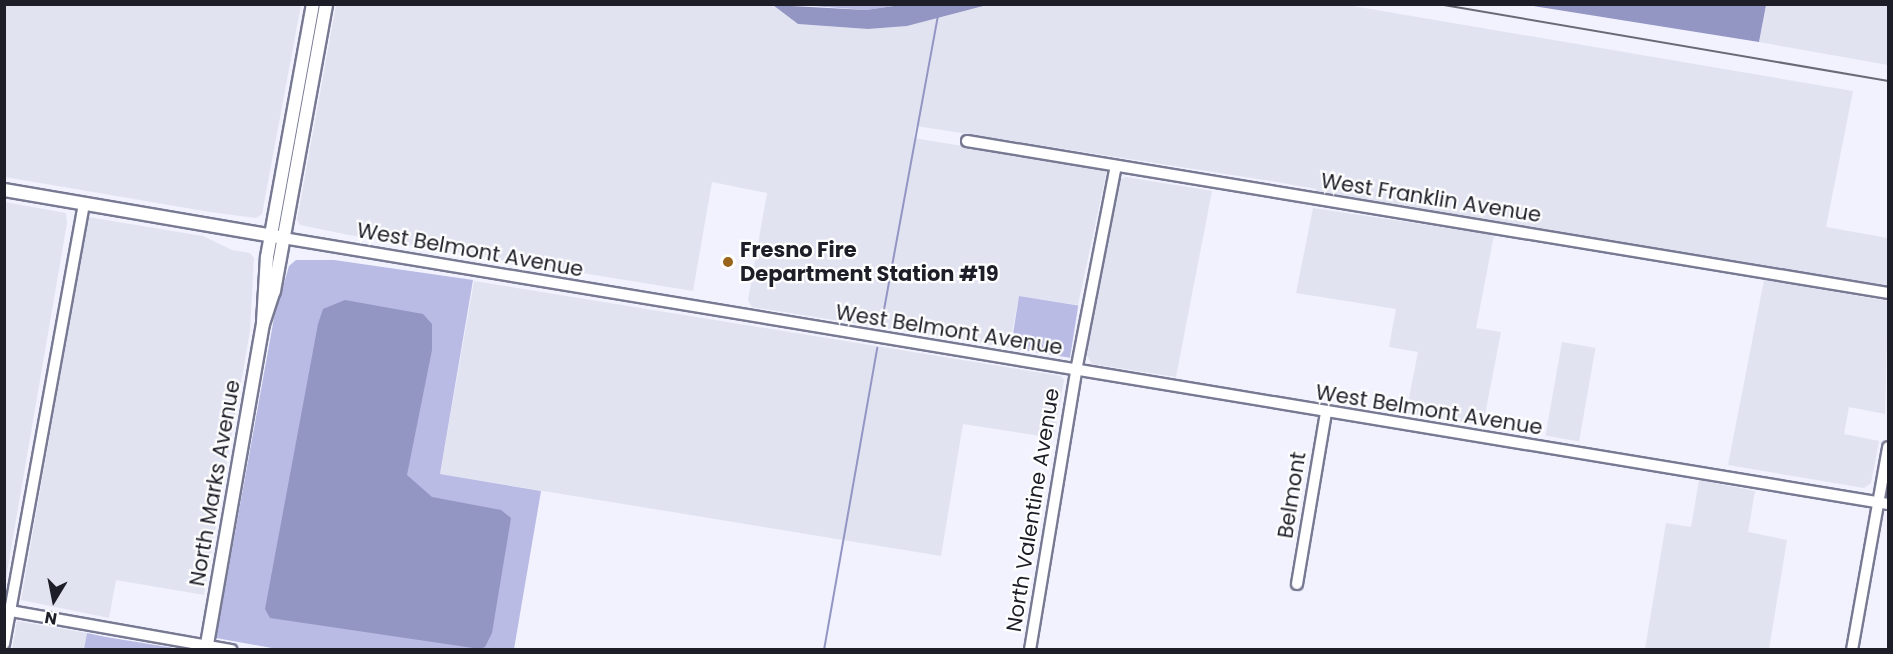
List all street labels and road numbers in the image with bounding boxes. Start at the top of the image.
street label: West Franklin Avenue [1319,168,1543,228]
street label: West Belmont Avenue [355,218,585,282]
street label: West Belmont Avenue [834,300,1064,360]
street label: North Marks Avenue [184,378,246,588]
street label: West Belmont Avenue [1314,380,1544,440]
street label: North Valentine Avenue [1001,386,1065,634]
street label: Belmont [1273,450,1311,540]

